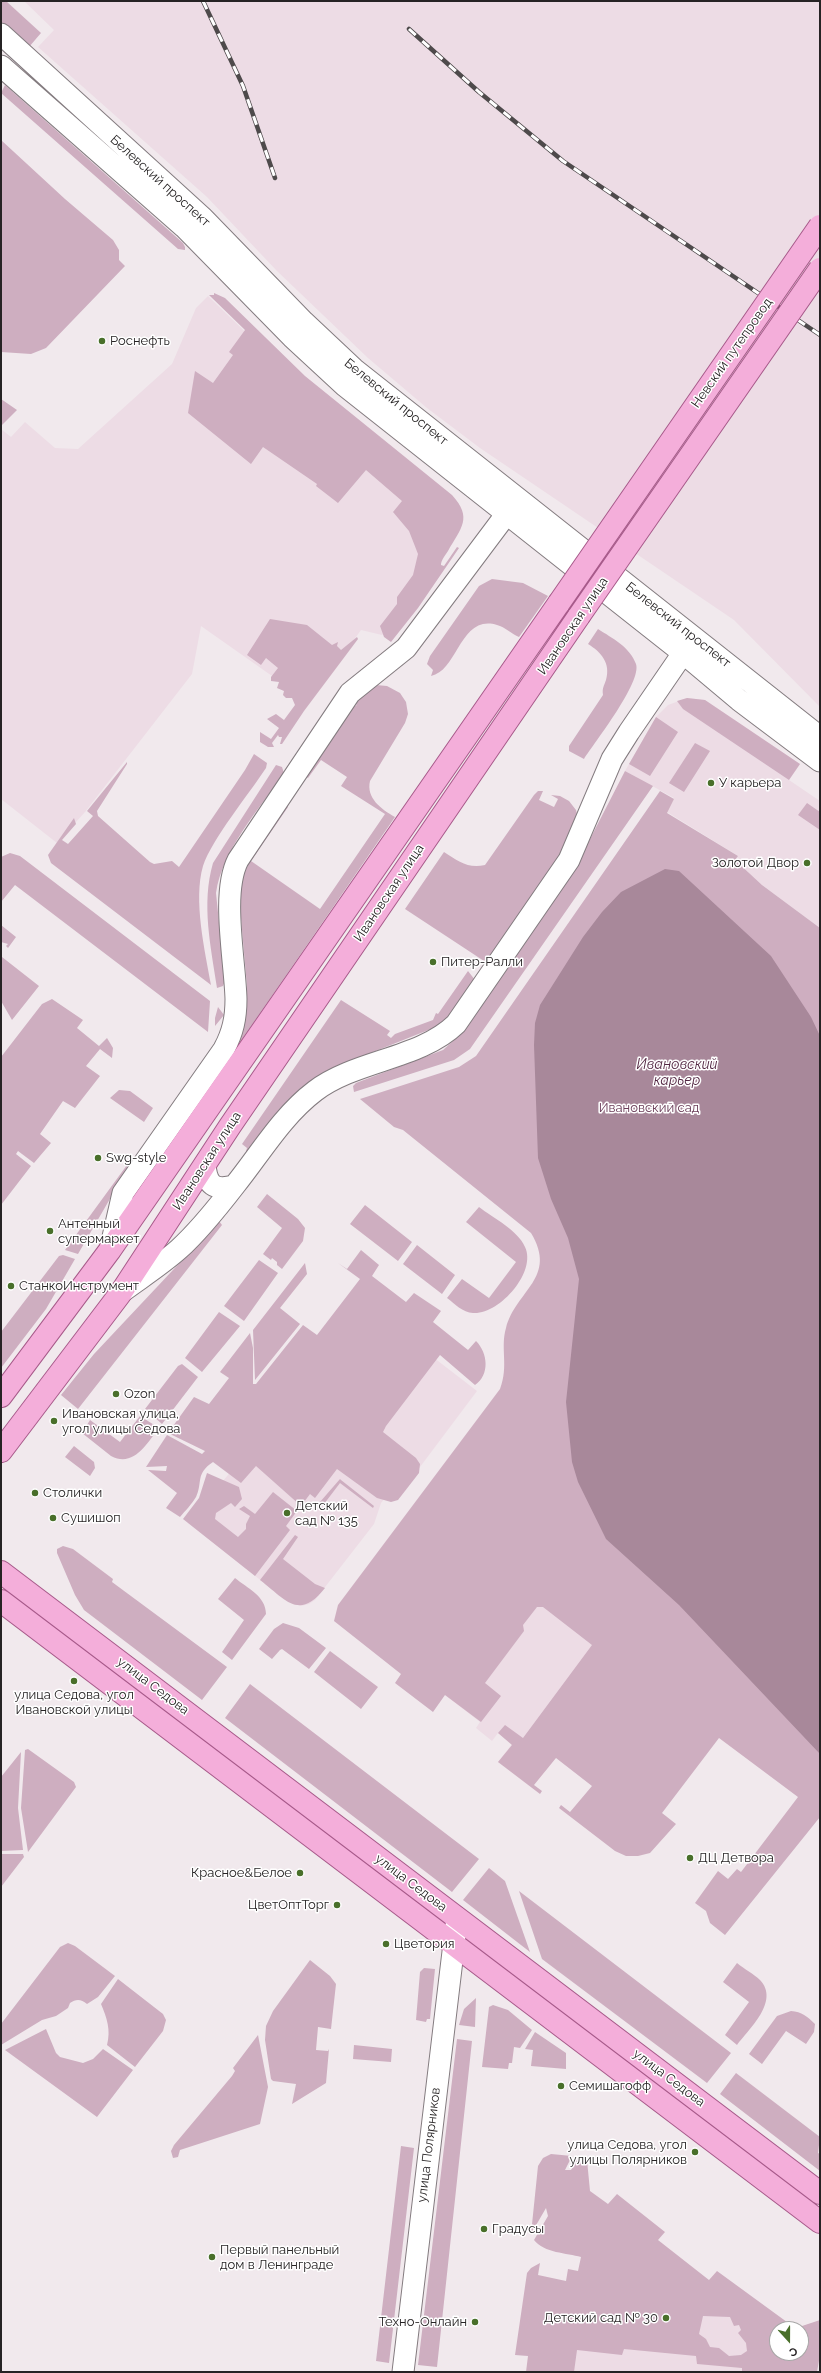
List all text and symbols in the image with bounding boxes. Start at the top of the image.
street label: Белевский проспект [107,132,213,230]
street label: Невский путепровод [688,295,776,411]
place label: Роснефть [110,333,170,349]
marker: Роснефть [97,336,107,346]
street label: Белевский проспект [341,355,451,449]
street label: Ивановская улица [535,574,611,678]
street label: Белевский проспект [622,579,734,671]
place label: У карьера [719,775,781,791]
marker: У карьера [706,778,716,788]
street label: Ивановская улица [351,841,427,945]
place label: Золотой Двор [712,855,799,871]
marker: Золотой Двор [802,858,812,868]
place label: Питер-Ралли [441,954,523,970]
marker: Питер-Ралли [428,957,438,967]
water label: Ивановский карьер [636,1057,718,1090]
park label: Ивановский сад [599,1100,699,1116]
street label: Ивановская улица [169,1109,245,1213]
place label: Swg-style [106,1150,166,1166]
marker: Swg-style [93,1153,103,1163]
place label: Антенный супермаркет [58,1216,140,1247]
marker: Антенный супермаркет [45,1226,55,1236]
place label: СтанкоИнструмент [19,1278,139,1294]
marker: СтанкоИнструмент [6,1281,16,1291]
place label: Ozon [124,1386,155,1402]
marker: Ozon [111,1389,121,1399]
place label: Ивановская улица, угол улицы Седова [62,1406,180,1437]
marker: Ивановская улица, угол улицы Седова [49,1416,59,1426]
place label: Столички [43,1485,102,1501]
marker: Столички [30,1488,40,1498]
place label: Детский сад № 135 [295,1498,358,1529]
marker: Детский сад № 135 [282,1508,292,1518]
place label: Сушишоп [61,1510,121,1526]
marker: Сушишоп [48,1513,58,1523]
street label: улица Седова [114,1654,192,1718]
marker: улица Седова, угол Ивановской улицы [69,1676,79,1686]
place label: улица Седова, угол Ивановской улицы [14,1687,134,1718]
place label: ДЦ Детвора [698,1850,774,1866]
street label: улица Седова [372,1851,450,1915]
marker: ДЦ Детвора [685,1853,695,1863]
place label: Красное&Белое [191,1865,292,1881]
marker: Красное&Белое [295,1868,305,1878]
place label: ЦветОптТорг [248,1897,329,1913]
marker: ЦветОптТорг [332,1900,342,1910]
place label: Цветория [394,1936,455,1952]
marker: Цветория [381,1939,391,1949]
street label: улица Седова [630,2046,708,2110]
place label: Семишагофф [569,2078,651,2094]
marker: Семишагофф [556,2081,566,2091]
street label: улица Полярников [414,2087,444,2203]
place label: улица Седова, угол улицы Полярников [567,2137,687,2168]
marker: улица Седова, угол улицы Полярников [690,2147,700,2157]
place label: Градусы [492,2221,544,2237]
marker: Градусы [479,2224,489,2234]
place label: Первый панельный дом в Ленинграде [220,2242,339,2273]
marker: Первый панельный дом в Ленинграде [207,2252,217,2262]
place label: Детский сад № 30 [544,2310,658,2326]
marker: Детский сад № 30 [661,2313,671,2323]
place label: Техно-Онлайн [378,2314,467,2330]
marker: Техно-Онлайн [470,2317,480,2327]
north arrow [769,2321,809,2361]
text: С [787,2344,799,2359]

